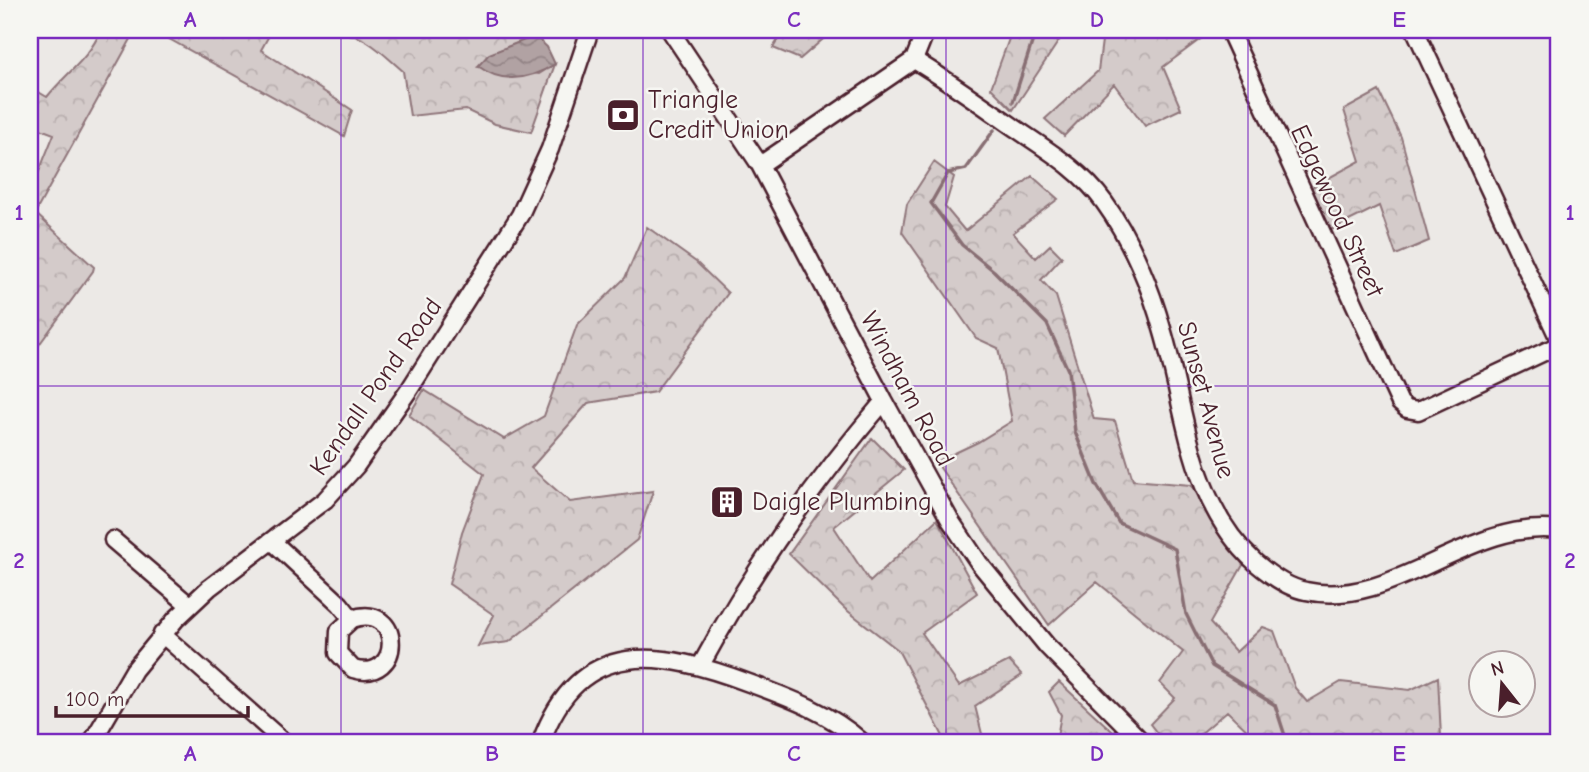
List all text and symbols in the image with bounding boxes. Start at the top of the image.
text: A [184,6,197,33]
text: B [485,6,499,33]
text: C [787,6,801,33]
text: D [1090,6,1104,33]
text: E [1392,6,1406,33]
place label: Triangle Credit Union [648,85,789,145]
bank icon: Triangle Credit Union [604,96,642,134]
street label: Edgewood Street [1284,120,1391,303]
text: 1 [14,199,24,226]
text: 1 [1565,199,1575,226]
street label: Kendall Pond Road [304,293,448,481]
street label: Windham Road [854,307,960,471]
street label: Sunset Avenue [1171,318,1241,482]
building icon: Daigle Plumbing [708,483,746,521]
place label: Daigle Plumbing [752,487,932,517]
text: 2 [13,547,25,574]
text: 2 [1564,547,1576,574]
north arrow [1466,650,1536,720]
text: N [1488,656,1506,681]
scale bar [56,674,248,718]
text: 100 m [66,687,124,711]
text: A [184,740,197,767]
text: B [485,740,499,767]
text: C [787,740,801,767]
text: D [1090,740,1104,767]
text: E [1392,740,1406,767]

